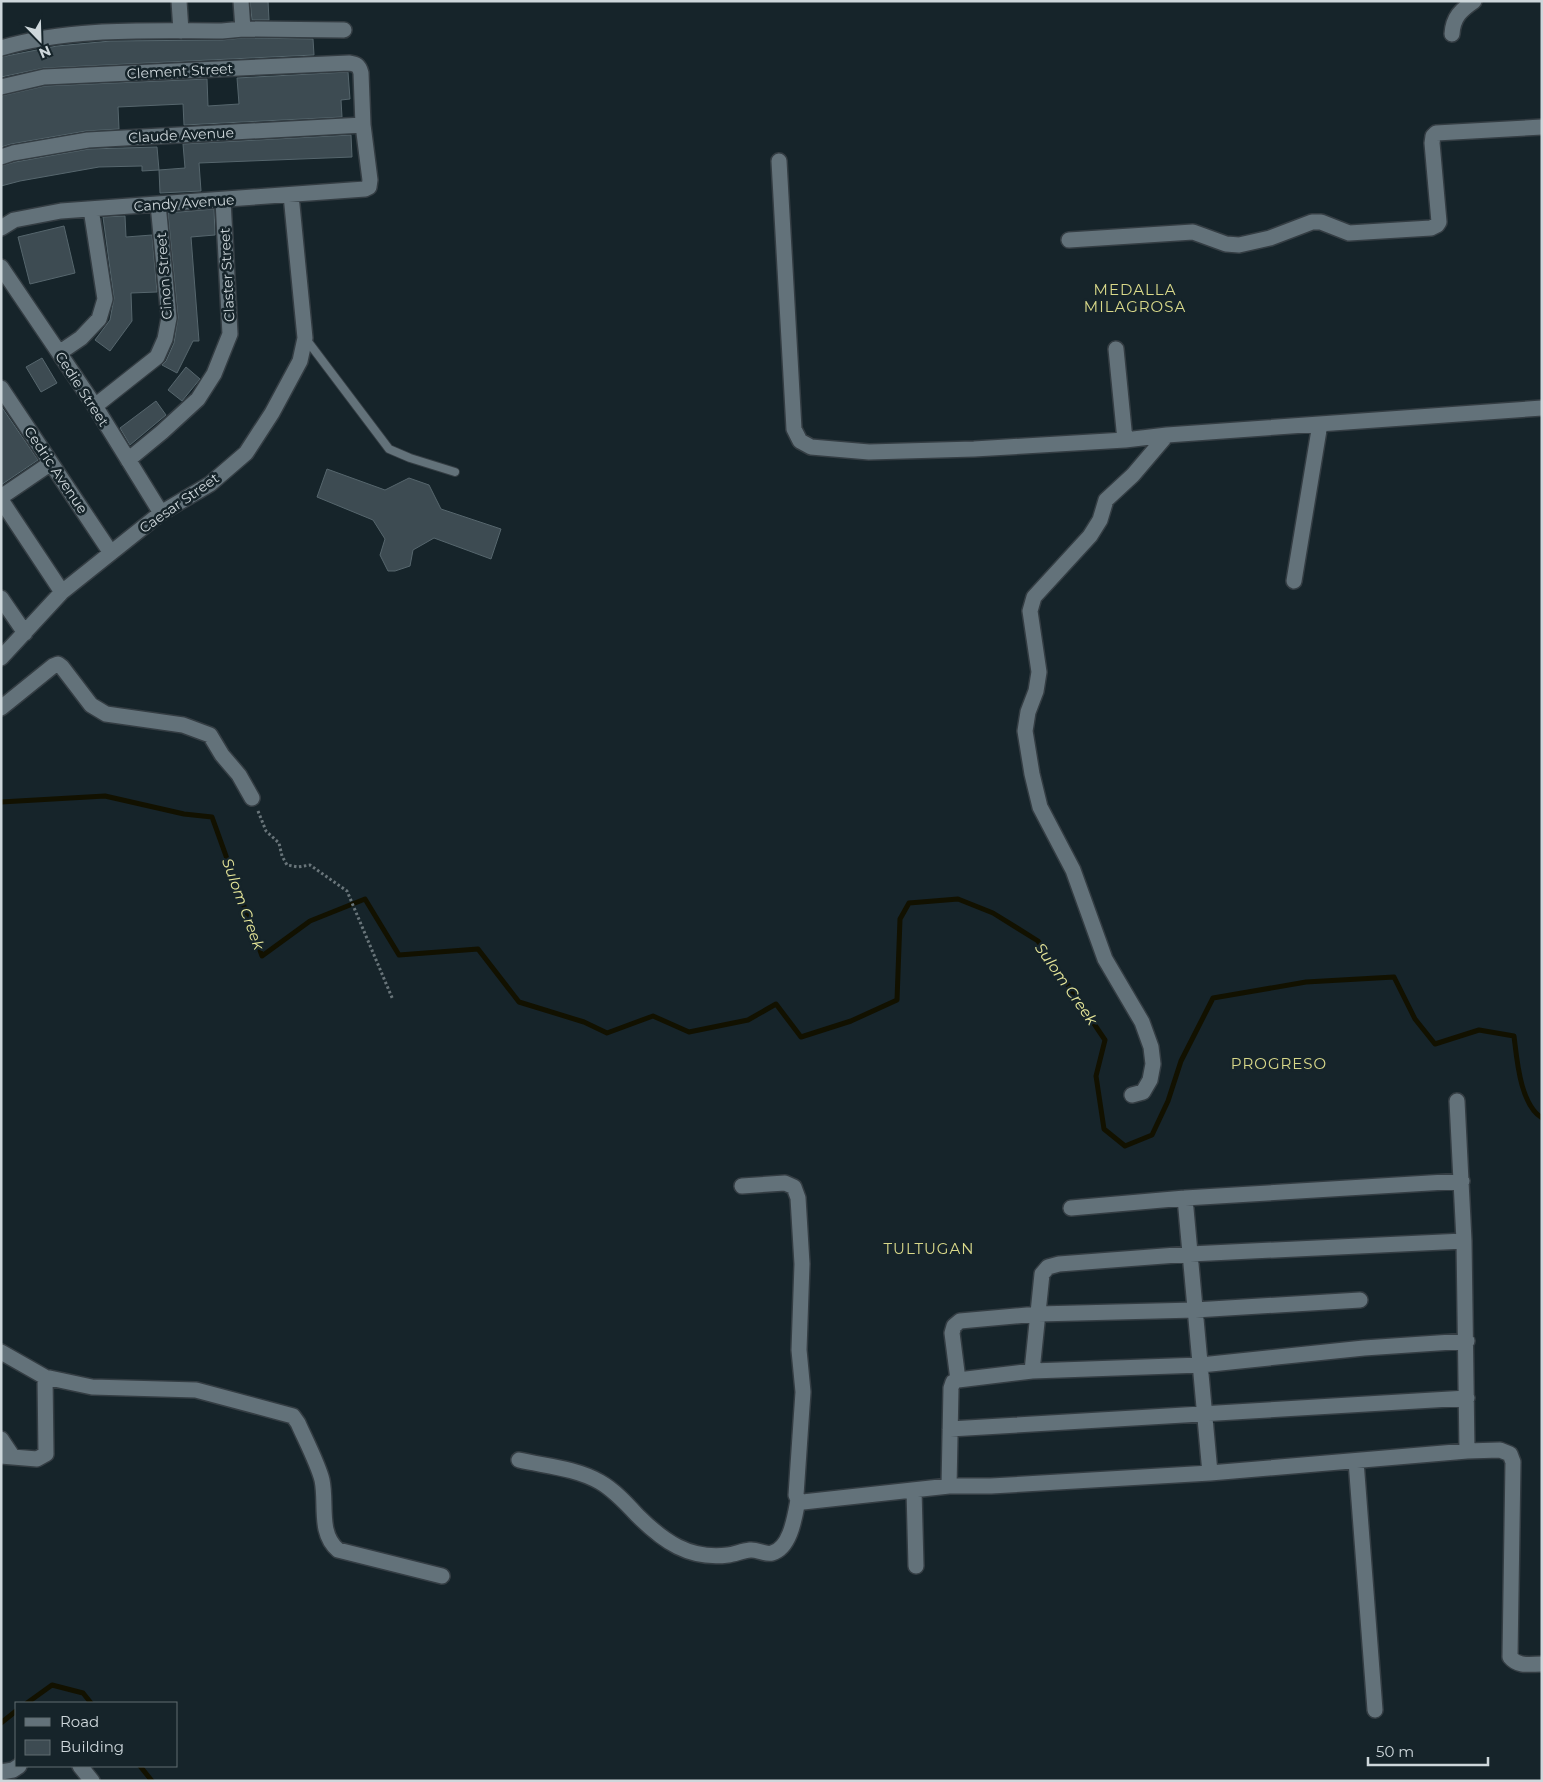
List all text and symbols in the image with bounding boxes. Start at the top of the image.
north arrow [15,15,65,65]
text: N [36,41,54,62]
street label: Clement Street [126,59,234,83]
street label: Claude Avenue [128,123,234,147]
street label: Candy Avenue [133,190,235,216]
street label: Claster Street [216,227,238,323]
street label: Cinon Street [152,231,176,320]
district label: MEDALLA MILAGROSA [1084,280,1186,316]
street label: Cedie Street [51,348,113,430]
street label: Cedric Avenue [20,423,92,517]
street label: Caesar Street [136,469,223,537]
water label: Sulom Creek [218,855,269,953]
water label: Sulom Creek [1031,939,1102,1029]
district label: PROGRESO [1231,1054,1327,1073]
district label: TULTUGAN [884,1239,974,1258]
legend [15,1702,178,1767]
text: Road [60,1712,99,1731]
scale bar [1368,1734,1488,1766]
text: Building [60,1737,124,1756]
text: 50 m [1376,1742,1414,1761]

